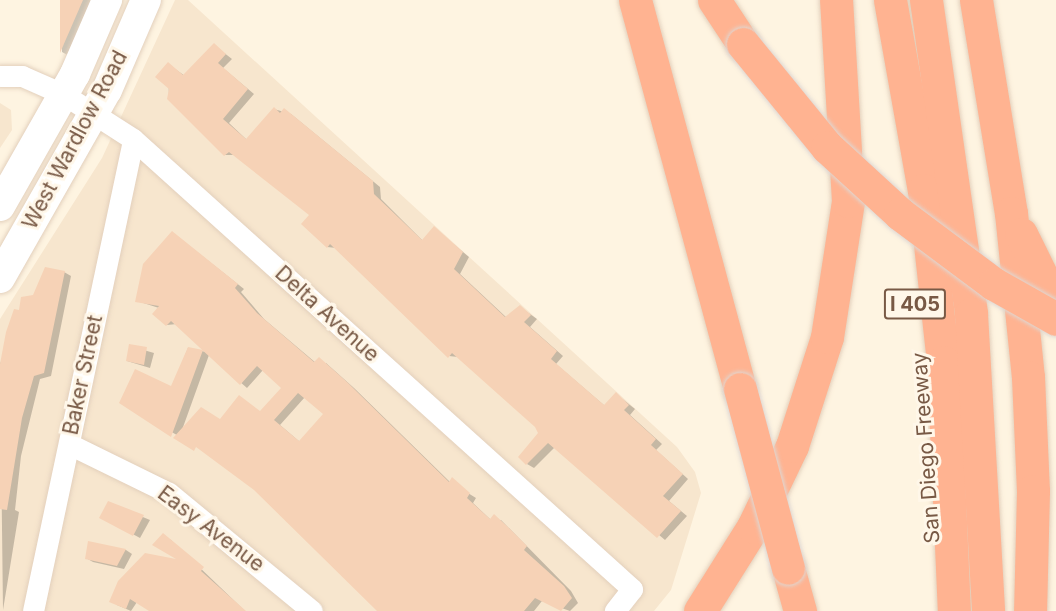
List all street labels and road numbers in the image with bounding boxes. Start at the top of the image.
street label: West Wardlow Road [17,46,133,234]
street label: Delta Avenue [270,261,384,367]
road number: I 405 [884,287,946,321]
street label: Baker Street [58,313,108,437]
street label: San Diego Freeway [907,352,945,544]
street label: Easy Avenue [153,481,269,577]

